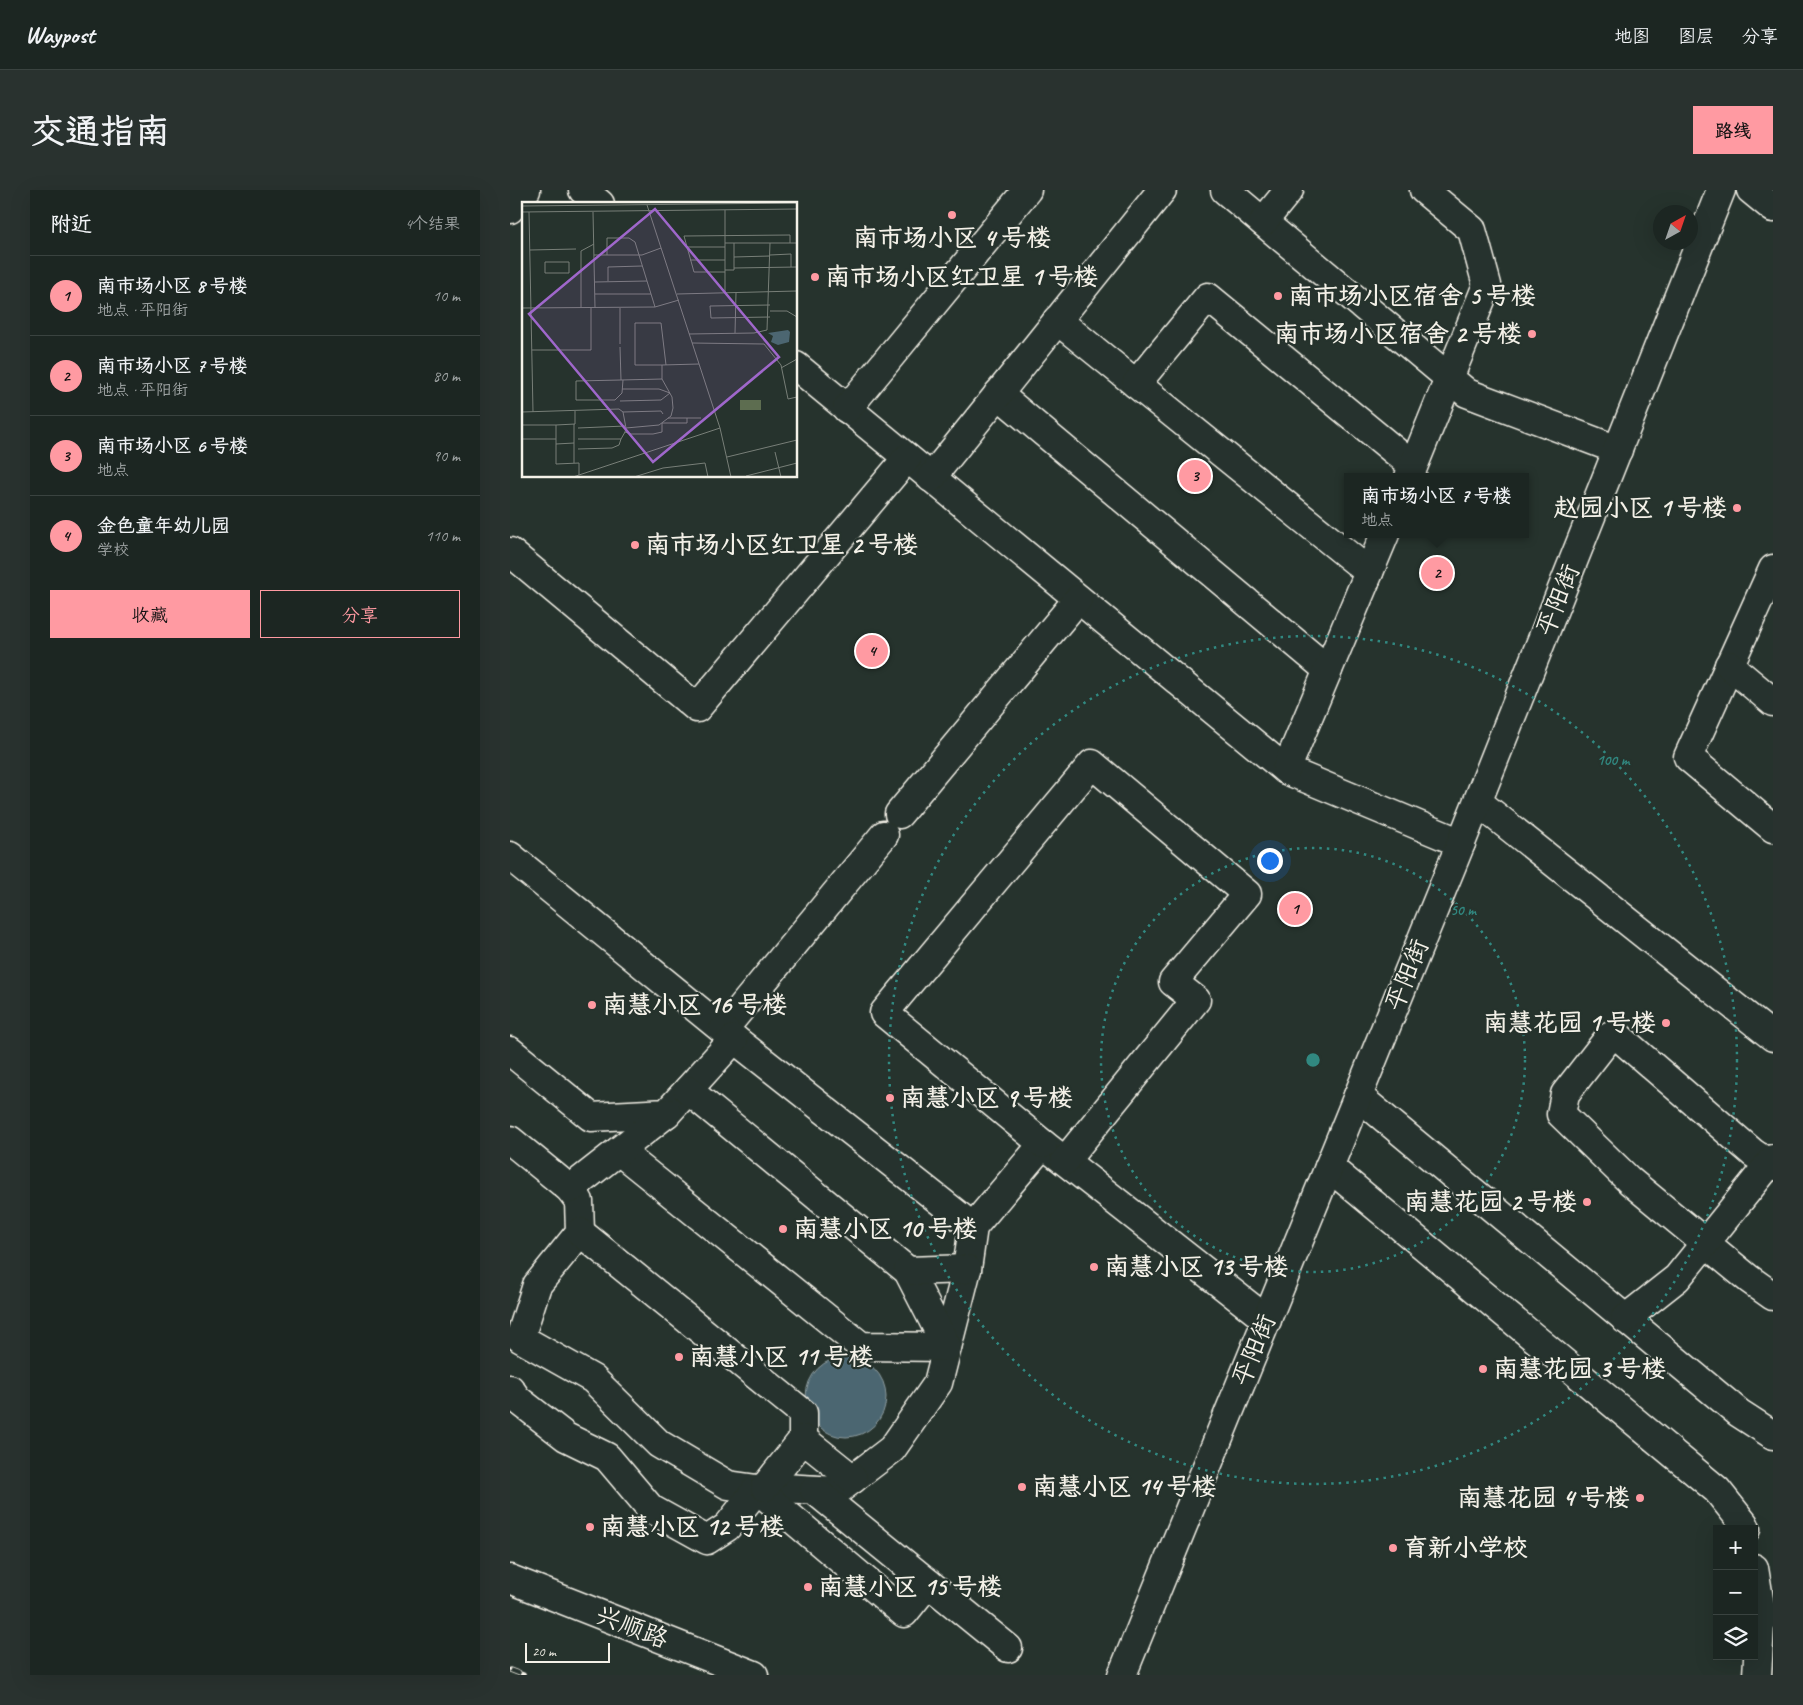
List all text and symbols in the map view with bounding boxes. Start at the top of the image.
text: Waypost [25,20,95,50]
text: 地图 [1614,25,1650,47]
text: 图层 [1678,25,1714,47]
text: 分享 [1742,25,1778,47]
button: 路线 [1693,106,1773,154]
text: 交通指南 [30,109,170,154]
inset map [522,202,798,478]
north arrow [1653,205,1698,250]
marker: 南市场小区 4 号楼 [946,209,958,221]
text: 附近 [50,211,92,237]
text: 4个结果 [405,214,460,234]
place label: 南市场小区 4 号楼 [853,222,1051,254]
place label: 南市场小区红卫星 1 号楼 [825,261,1098,293]
marker: 南市场小区红卫星 1 号楼 [809,271,821,283]
text: 南市场小区 8 号楼 [97,274,248,298]
place label: 南市场小区宿舍 5 号楼 [1288,280,1536,312]
text: 1 [62,286,70,306]
text: 10 m [433,286,460,306]
marker: 南市场小区宿舍 5 号楼 [1272,290,1284,302]
text: 地点 · 平阳街 [97,300,188,320]
place label: 南市场小区宿舍 2 号楼 [1274,318,1522,350]
marker: 南市场小区宿舍 2 号楼 [1526,328,1538,340]
text: 南市场小区 7 号楼 [97,354,248,378]
text: 2 [62,366,70,386]
text: 80 m [433,366,460,386]
text: 地点 · 平阳街 [97,380,188,400]
text: 南市场小区 6 号楼 [97,434,248,458]
text: 3 [62,446,70,466]
text: 90 m [433,446,460,466]
pin: 3 [1179,457,1211,495]
text: 地点 [97,460,129,480]
popup [1344,473,1529,538]
text: 南市场小区 7 号楼 [1361,484,1512,508]
place label: 赵园小区 1 号楼 [1554,492,1727,524]
marker: 赵园小区 1 号楼 [1731,502,1743,514]
text: 地点 [1361,510,1393,530]
text: 金色童年幼儿园 [97,514,230,538]
text: 4 [62,526,70,546]
text: 110 m [426,526,460,546]
place label: 南市场小区红卫星 2 号楼 [645,529,918,561]
marker: 南市场小区红卫星 2 号楼 [629,539,641,551]
text: 学校 [97,540,129,560]
pin: 2 [1421,554,1453,592]
street label: 平阳街 [1529,559,1587,641]
button: 收藏 [50,590,250,638]
button: 分享 [260,590,460,638]
pin: 4 [856,632,888,670]
text: 100 m [1597,751,1631,770]
your location [1257,848,1283,874]
pin: 1 [1279,890,1311,928]
text: 50 m [1450,901,1477,920]
street label: 平阳街 [1378,934,1436,1016]
place label: 南慧小区 16 号楼 [602,989,787,1021]
marker: 南慧小区 16 号楼 [586,999,598,1011]
place label: 南慧花园 1 号楼 [1483,1007,1656,1039]
marker: 南慧花园 1 号楼 [1660,1017,1672,1029]
centre of rings [1304,1051,1322,1069]
place label: 南慧小区 9 号楼 [900,1082,1073,1114]
marker: 南慧小区 9 号楼 [884,1092,896,1104]
place label: 南慧花园 2 号楼 [1404,1186,1577,1218]
marker: 南慧花园 2 号楼 [1581,1196,1593,1208]
place label: 南慧小区 10 号楼 [793,1213,978,1245]
marker: 南慧小区 10 号楼 [777,1223,789,1235]
place label: 南慧小区 13 号楼 [1104,1251,1289,1283]
marker: 南慧小区 13 号楼 [1088,1261,1100,1273]
street label: 平阳街 [1225,1309,1283,1391]
place label: 南慧小区 11 号楼 [689,1341,874,1373]
marker: 南慧小区 11 号楼 [673,1351,685,1363]
place label: 南慧花园 3 号楼 [1493,1353,1666,1385]
marker: 南慧花园 3 号楼 [1477,1363,1489,1375]
place label: 南慧小区 14 号楼 [1032,1471,1217,1503]
marker: 南慧小区 14 号楼 [1016,1481,1028,1493]
place label: 南慧花园 4 号楼 [1457,1482,1630,1514]
marker: 南慧花园 4 号楼 [1634,1492,1646,1504]
place label: 南慧小区 12 号楼 [600,1511,785,1543]
marker: 南慧小区 12 号楼 [584,1521,596,1533]
map controls [1713,1525,1758,1660]
button: + [1713,1525,1758,1570]
place label: 育新小学校 [1403,1532,1528,1564]
marker: 育新小学校 [1387,1542,1399,1554]
button: − [1713,1570,1758,1615]
place label: 南慧小区 15 号楼 [818,1571,1002,1603]
marker: 南慧小区 15 号楼 [802,1581,814,1593]
street label: 兴顺路 [591,1599,673,1655]
button: layers [1713,1615,1758,1660]
scale bar [525,1640,610,1663]
text: 20 m [532,1643,556,1660]

